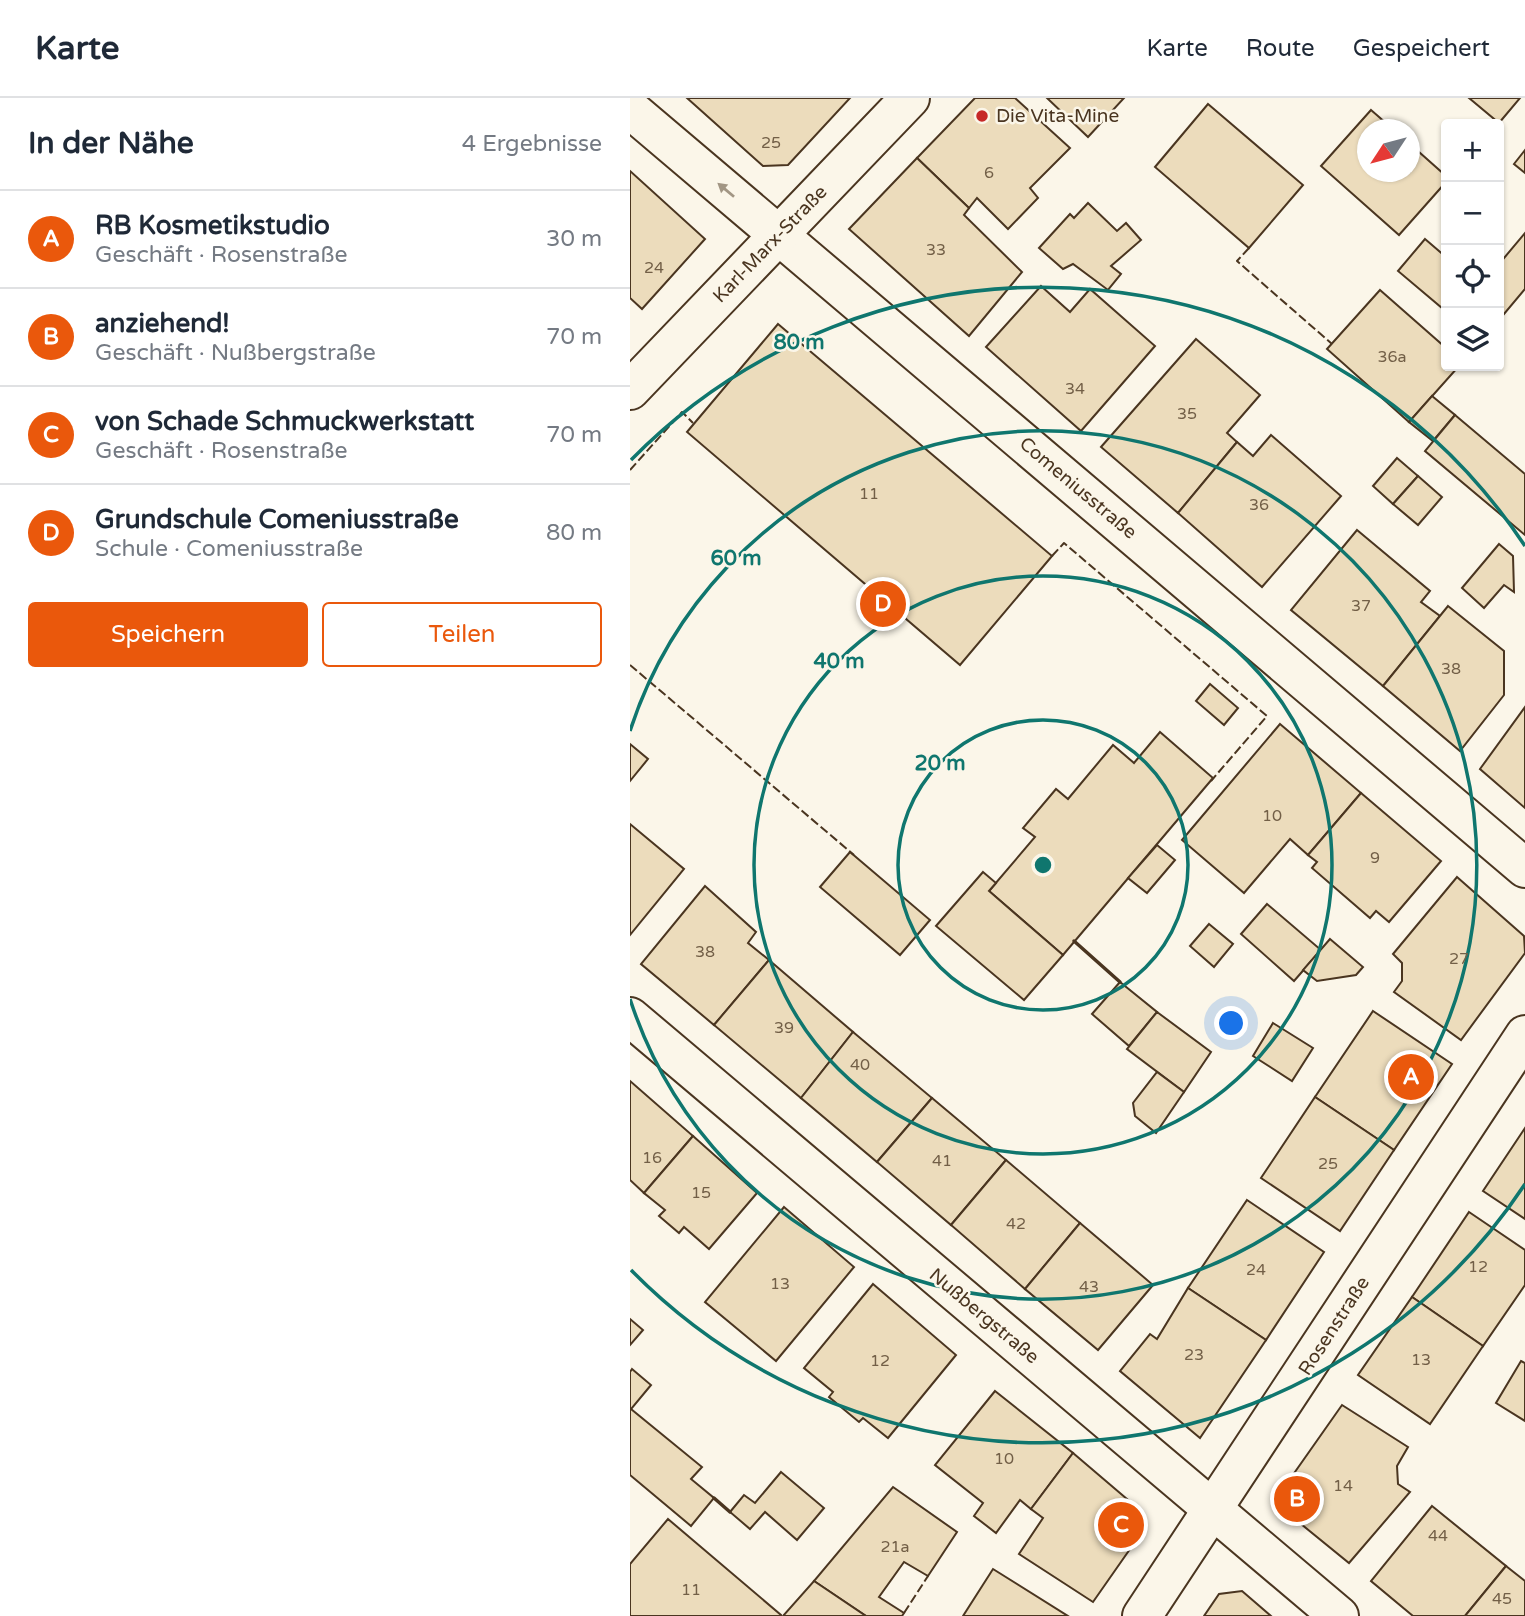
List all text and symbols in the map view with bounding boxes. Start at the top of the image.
text: Karte [35,29,119,68]
text: Karte [1146,34,1208,63]
text: Route [1246,34,1315,63]
text: Gespeichert [1353,34,1490,63]
place label: Die Vita-Mine [996,105,1119,127]
marker: Die Vita-Mine [974,108,990,124]
north arrow [1357,119,1420,182]
map controls [1441,119,1504,371]
button: + [1441,119,1504,182]
text: In der Nähe [28,125,194,162]
text: 4 Ergebnisse [462,130,602,158]
house number: 25 [761,133,781,153]
house number: 6 [984,163,994,183]
street label: Karl-Marx-Straße [708,181,832,307]
one-way arrow [718,182,736,197]
button: − [1441,182,1504,245]
text: RB Kosmetikstudio [95,210,330,241]
text: A [42,225,60,253]
text: 30 m [546,225,602,253]
house number: 33 [926,240,946,260]
text: Geschäft · Rosenstraße [95,241,348,269]
button: locate [1441,245,1504,308]
house number: 24 [644,258,664,278]
text: anziehend! [95,308,230,339]
button: layers [1441,308,1504,371]
text: B [43,323,59,351]
text: 70 m [546,323,602,351]
text: 80 m [773,330,825,355]
text: Geschäft · Nußbergstraße [95,339,376,367]
house number: 36a [1377,347,1407,367]
house number: 34 [1065,379,1085,399]
house number: 35 [1177,404,1197,424]
text: von Schade Schmuckwerkstatt [95,406,474,437]
text: C [43,421,59,449]
text: 70 m [546,421,602,449]
street label: Comeniusstraße [1015,433,1141,543]
text: Geschäft · Rosenstraße [95,437,348,465]
house number: 11 [859,484,879,504]
house number: 36 [1249,495,1269,515]
text: Grundschule Comeniusstraße [95,504,459,535]
text: D [42,519,60,547]
text: 80 m [546,519,602,547]
text: Schule · Comeniusstraße [95,535,363,563]
text: 60 m [710,546,762,571]
pin: D [860,578,906,630]
house number: 37 [1351,596,1371,616]
button: Speichern [28,602,308,667]
button: Teilen [322,602,602,667]
text: 40 m [813,649,865,674]
house number: 38 [1441,659,1461,679]
text: 20 m [914,751,966,776]
house number: 10 [1262,806,1282,826]
house number: 9 [1370,848,1380,868]
centre of rings [1031,853,1055,877]
house number: 38 [695,942,715,962]
house number: 27 [1449,949,1469,969]
your location [1214,1006,1248,1040]
house number: 39 [774,1018,794,1038]
pin: A [1388,1051,1434,1103]
house number: 40 [850,1055,870,1075]
house number: 16 [642,1148,662,1168]
house number: 41 [932,1151,952,1171]
house number: 25 [1318,1154,1338,1174]
house number: 15 [691,1183,711,1203]
house number: 42 [1006,1214,1026,1234]
house number: 12 [1468,1257,1488,1277]
house number: 24 [1246,1260,1266,1280]
street label: Nußbergstraße [925,1264,1043,1368]
street label: Rosenstraße [1294,1273,1374,1379]
house number: 13 [770,1274,790,1294]
house number: 43 [1079,1277,1099,1297]
house number: 23 [1184,1345,1204,1365]
house number: 13 [1411,1350,1431,1370]
house number: 12 [870,1351,890,1371]
house number: 10 [994,1449,1014,1469]
pin: B [1274,1473,1320,1525]
house number: 14 [1333,1476,1353,1496]
pin: C [1098,1499,1144,1551]
house number: 44 [1428,1526,1448,1546]
house number: 21a [880,1537,910,1557]
house number: 11 [681,1580,701,1600]
house number: 45 [1492,1589,1512,1609]

